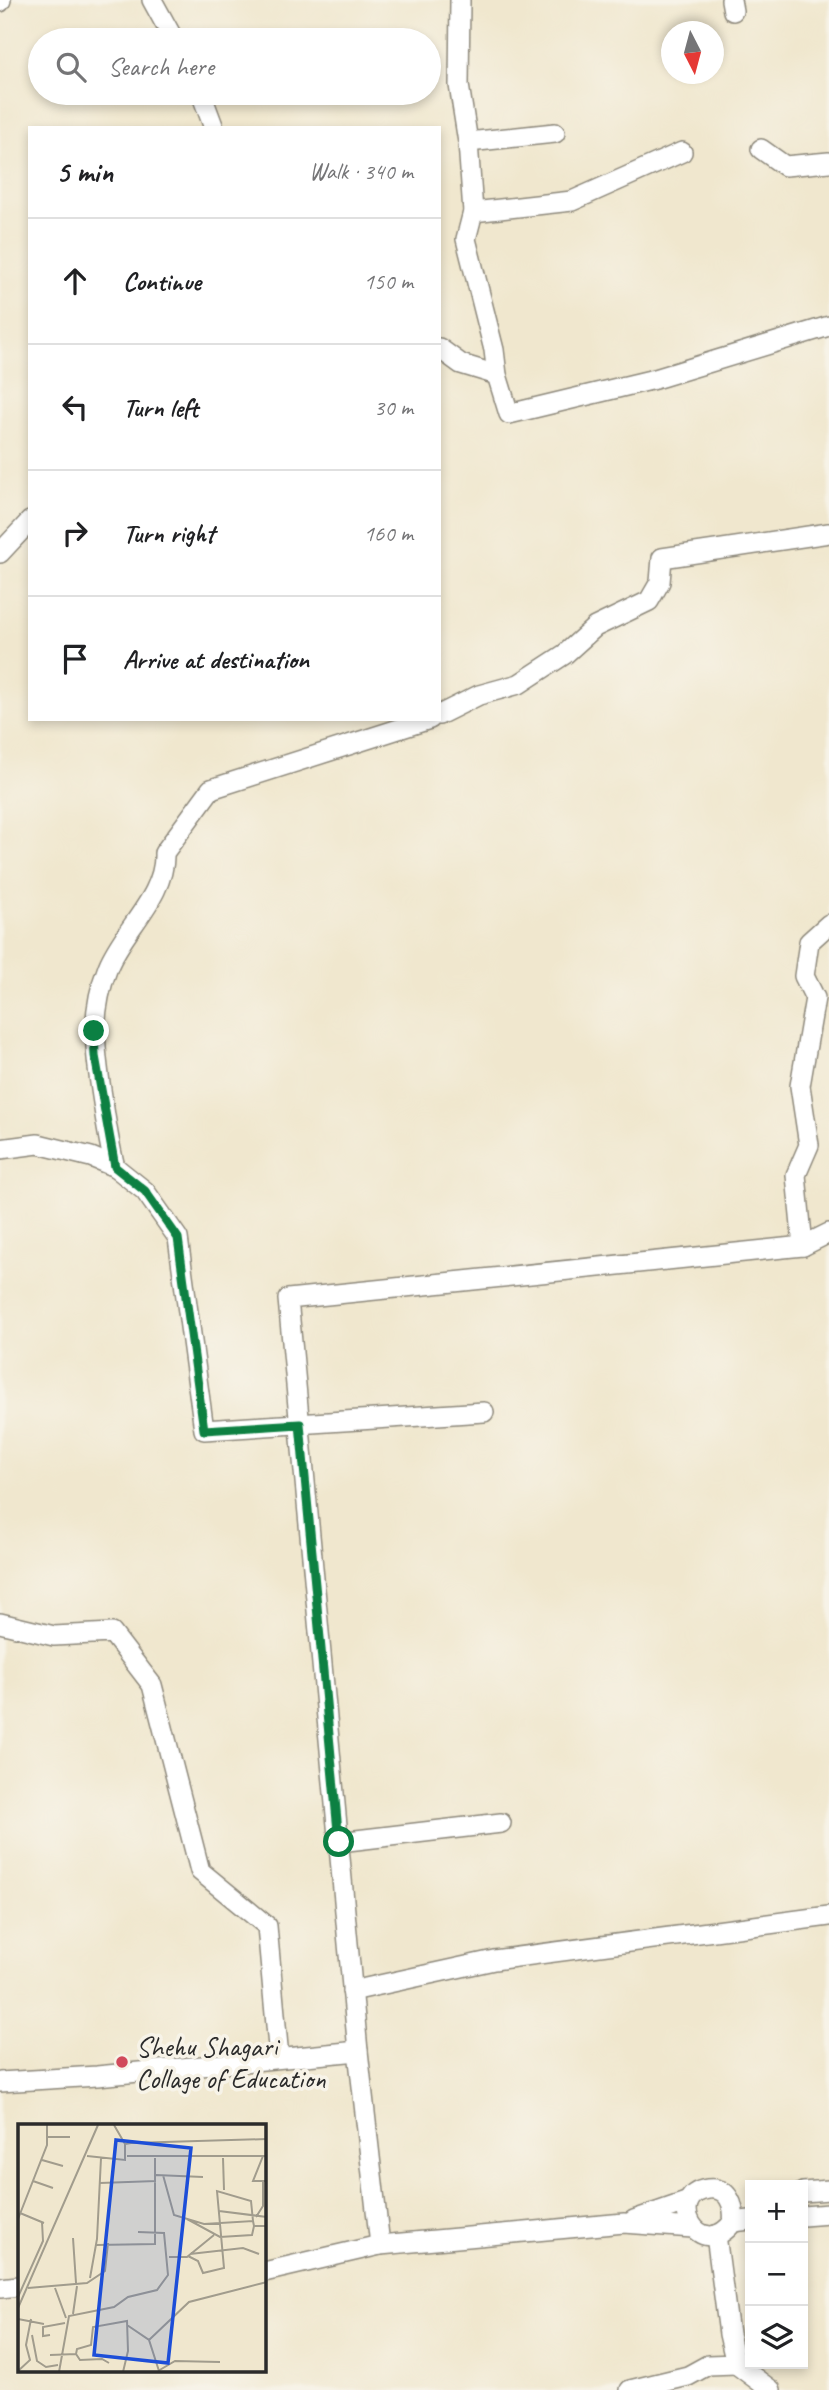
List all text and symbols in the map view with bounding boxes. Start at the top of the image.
north arrow [661,21,724,84]
search box [28,28,441,105]
icon: search [52,48,90,86]
text: Search here [108,50,214,83]
text: 5 min [56,153,113,191]
text: Walk · 340 m [309,157,413,186]
icon: ahead [56,262,94,300]
text: Continue [123,265,201,298]
text: 150 m [364,267,413,296]
icon: left [56,388,94,426]
text: Turn left [123,391,198,424]
text: 30 m [374,393,413,422]
icon: right [56,514,94,552]
text: Turn right [123,517,214,550]
text: 160 m [364,519,413,548]
icon: arrive [56,640,94,678]
text: Arrive at destination [123,643,309,676]
route end [78,1015,109,1046]
route start [323,1826,354,1857]
place label: Shehu Shagari Collage of Education [136,2029,326,2096]
marker: Shehu Shagari Collage of Education [114,2054,130,2070]
inset map [18,2124,266,2372]
map controls [745,2180,808,2369]
button: + [745,2180,808,2243]
button: − [745,2243,808,2306]
button: layers [745,2306,808,2369]

